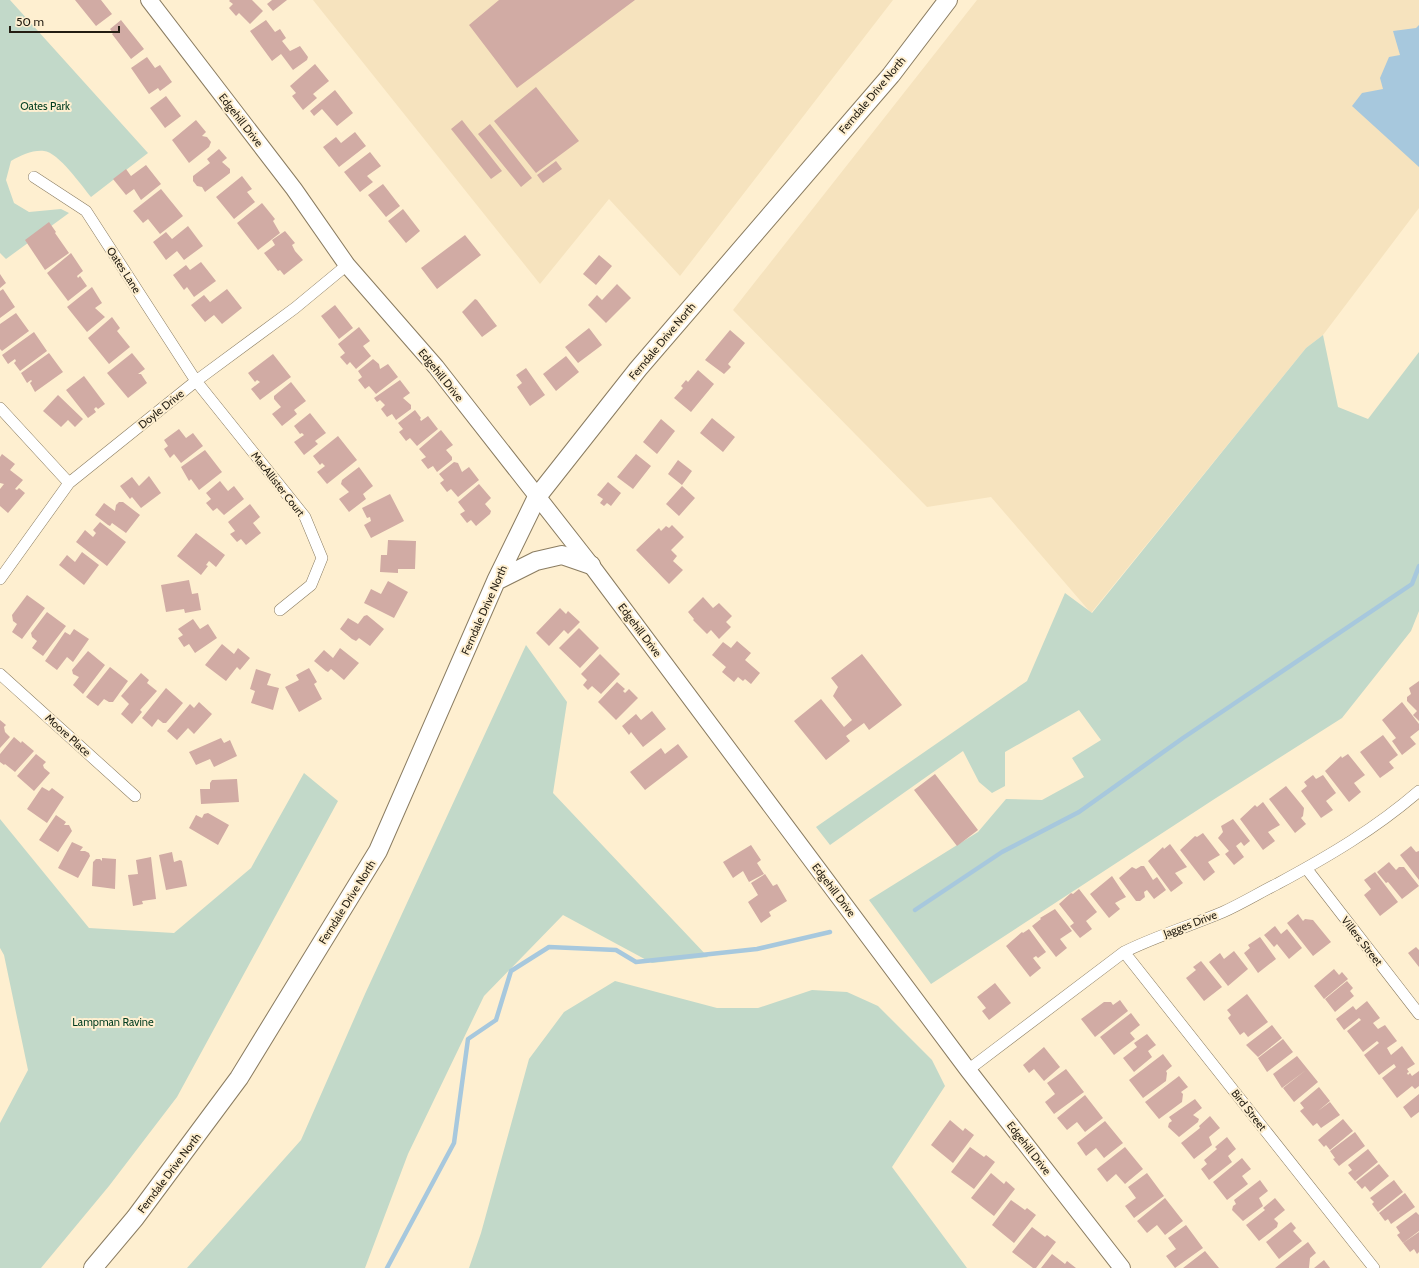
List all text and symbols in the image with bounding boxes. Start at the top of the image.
scale bar [10,8,119,34]
text: 50 m [16,14,44,29]
street label: Ferndale Drive North [836,54,908,136]
street label: Edgehill Drive [216,91,266,150]
park label: Oates Park [20,99,70,113]
street label: Oates Lane [104,244,144,296]
street label: Ferndale Drive North [626,300,698,382]
street label: Edgehill Drive [415,346,467,404]
street label: Doyle Drive [135,386,187,432]
street label: MacAllister Court [248,449,308,520]
street label: Ferndale Drive North [458,563,510,657]
street label: Edgehill Drive [615,600,665,660]
street label: Moore Place [42,711,94,760]
street label: Ferndale Drive North [315,857,379,947]
street label: Edgehill Drive [809,860,859,920]
street label: Jagges Drive [1160,907,1219,941]
street label: Villers Street [1338,913,1386,969]
park label: Lampman Ravine [72,1015,154,1029]
street label: Bird Street [1228,1086,1270,1134]
street label: Edgehill Drive [1004,1119,1054,1178]
street label: Ferndale Drive North [134,1130,204,1216]

